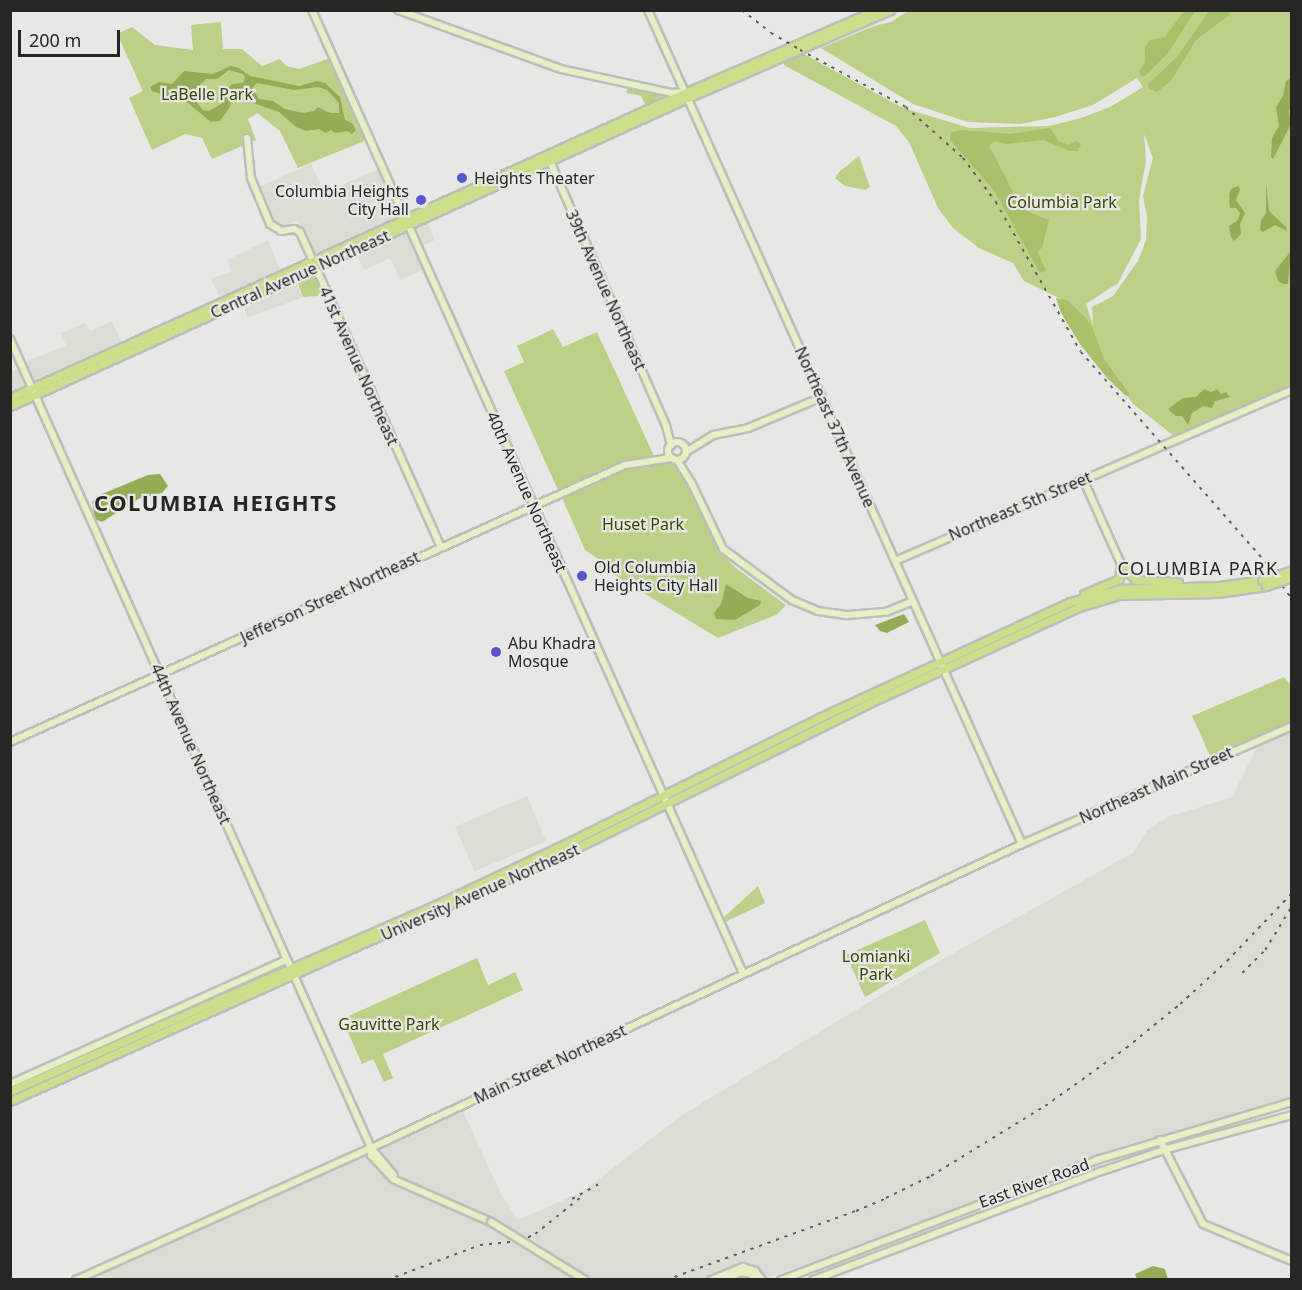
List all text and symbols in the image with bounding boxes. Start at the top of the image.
scale bar [21,18,123,56]
text: 200 m [29,28,81,52]
park label: LaBelle Park [161,84,253,104]
place label: Heights Theater [474,168,595,188]
marker: Heights Theater [455,171,469,185]
place label: Columbia Heights City Hall [275,181,409,219]
park label: Columbia Park [1007,192,1117,212]
marker: Columbia Heights City Hall [414,193,428,207]
street label: 39th Avenue Northeast [562,207,650,373]
street label: Central Avenue Northeast [207,226,393,322]
street label: 41st Avenue Northeast [315,284,403,448]
street label: Northeast 37th Avenue [791,344,879,510]
street label: 40th Avenue Northeast [483,409,571,575]
street label: Northeast 5th Street [946,467,1094,545]
district label: COLUMBIA HEIGHTS [94,490,338,516]
park label: Huset Park [602,514,684,534]
street label: Jefferson Street Northeast [237,547,423,647]
place label: Old Columbia Heights City Hall [594,557,718,595]
district label: COLUMBIA PARK [1117,557,1279,579]
marker: Old Columbia Heights City Hall [575,569,589,583]
place label: Abu Khadra Mosque [508,633,596,671]
marker: Abu Khadra Mosque [489,645,503,659]
street label: 44th Avenue Northeast [147,661,235,827]
street label: Northeast Main Street [1076,742,1236,828]
street label: University Avenue Northeast [378,839,582,945]
park label: Lomianki Park [842,946,910,984]
park label: Gauvitte Park [338,1014,440,1034]
street label: Main Street Northeast [471,1020,629,1108]
street label: East River Road [976,1154,1092,1212]

